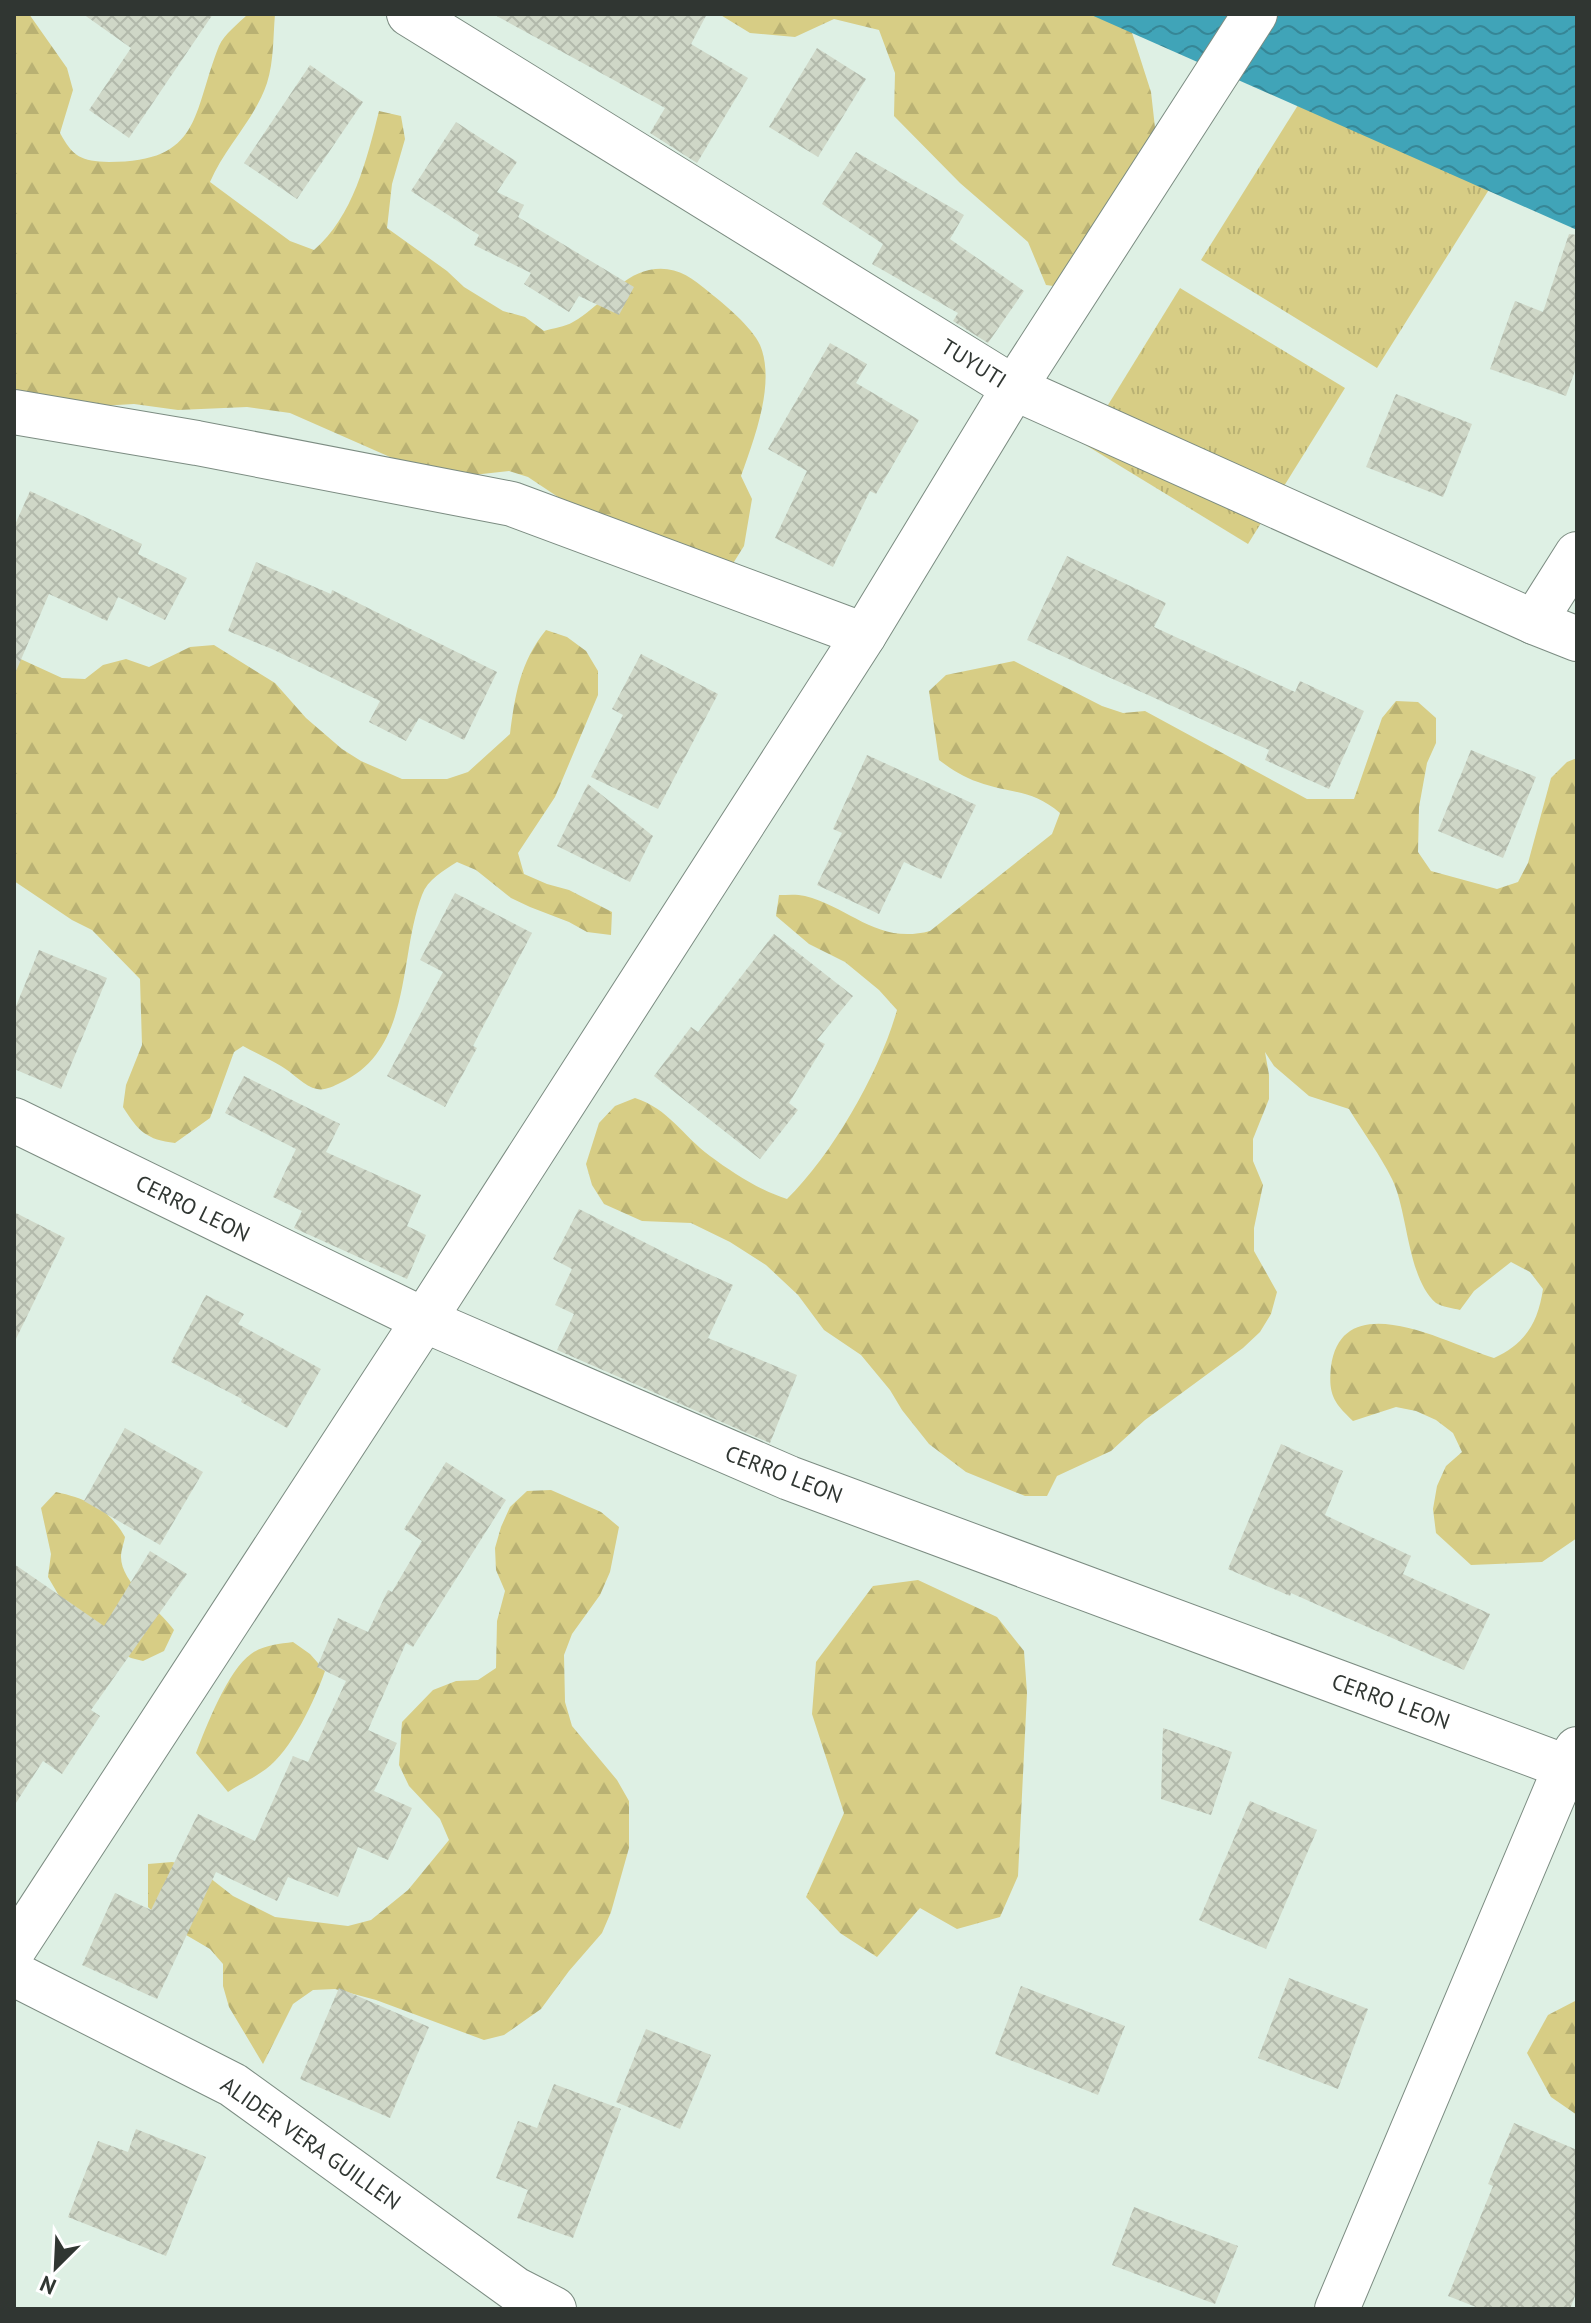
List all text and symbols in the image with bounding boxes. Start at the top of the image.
street label: TUYUTI [936,332,1012,394]
street label: CERRO LEON [131,1168,255,1248]
street label: CERRO LEON [721,1439,847,1509]
street label: CERRO LEON [1328,1667,1454,1735]
street label: ALIDER VERA GUILLEN [216,2070,406,2216]
north arrow [16,2227,96,2307]
text: N [36,2270,60,2301]

